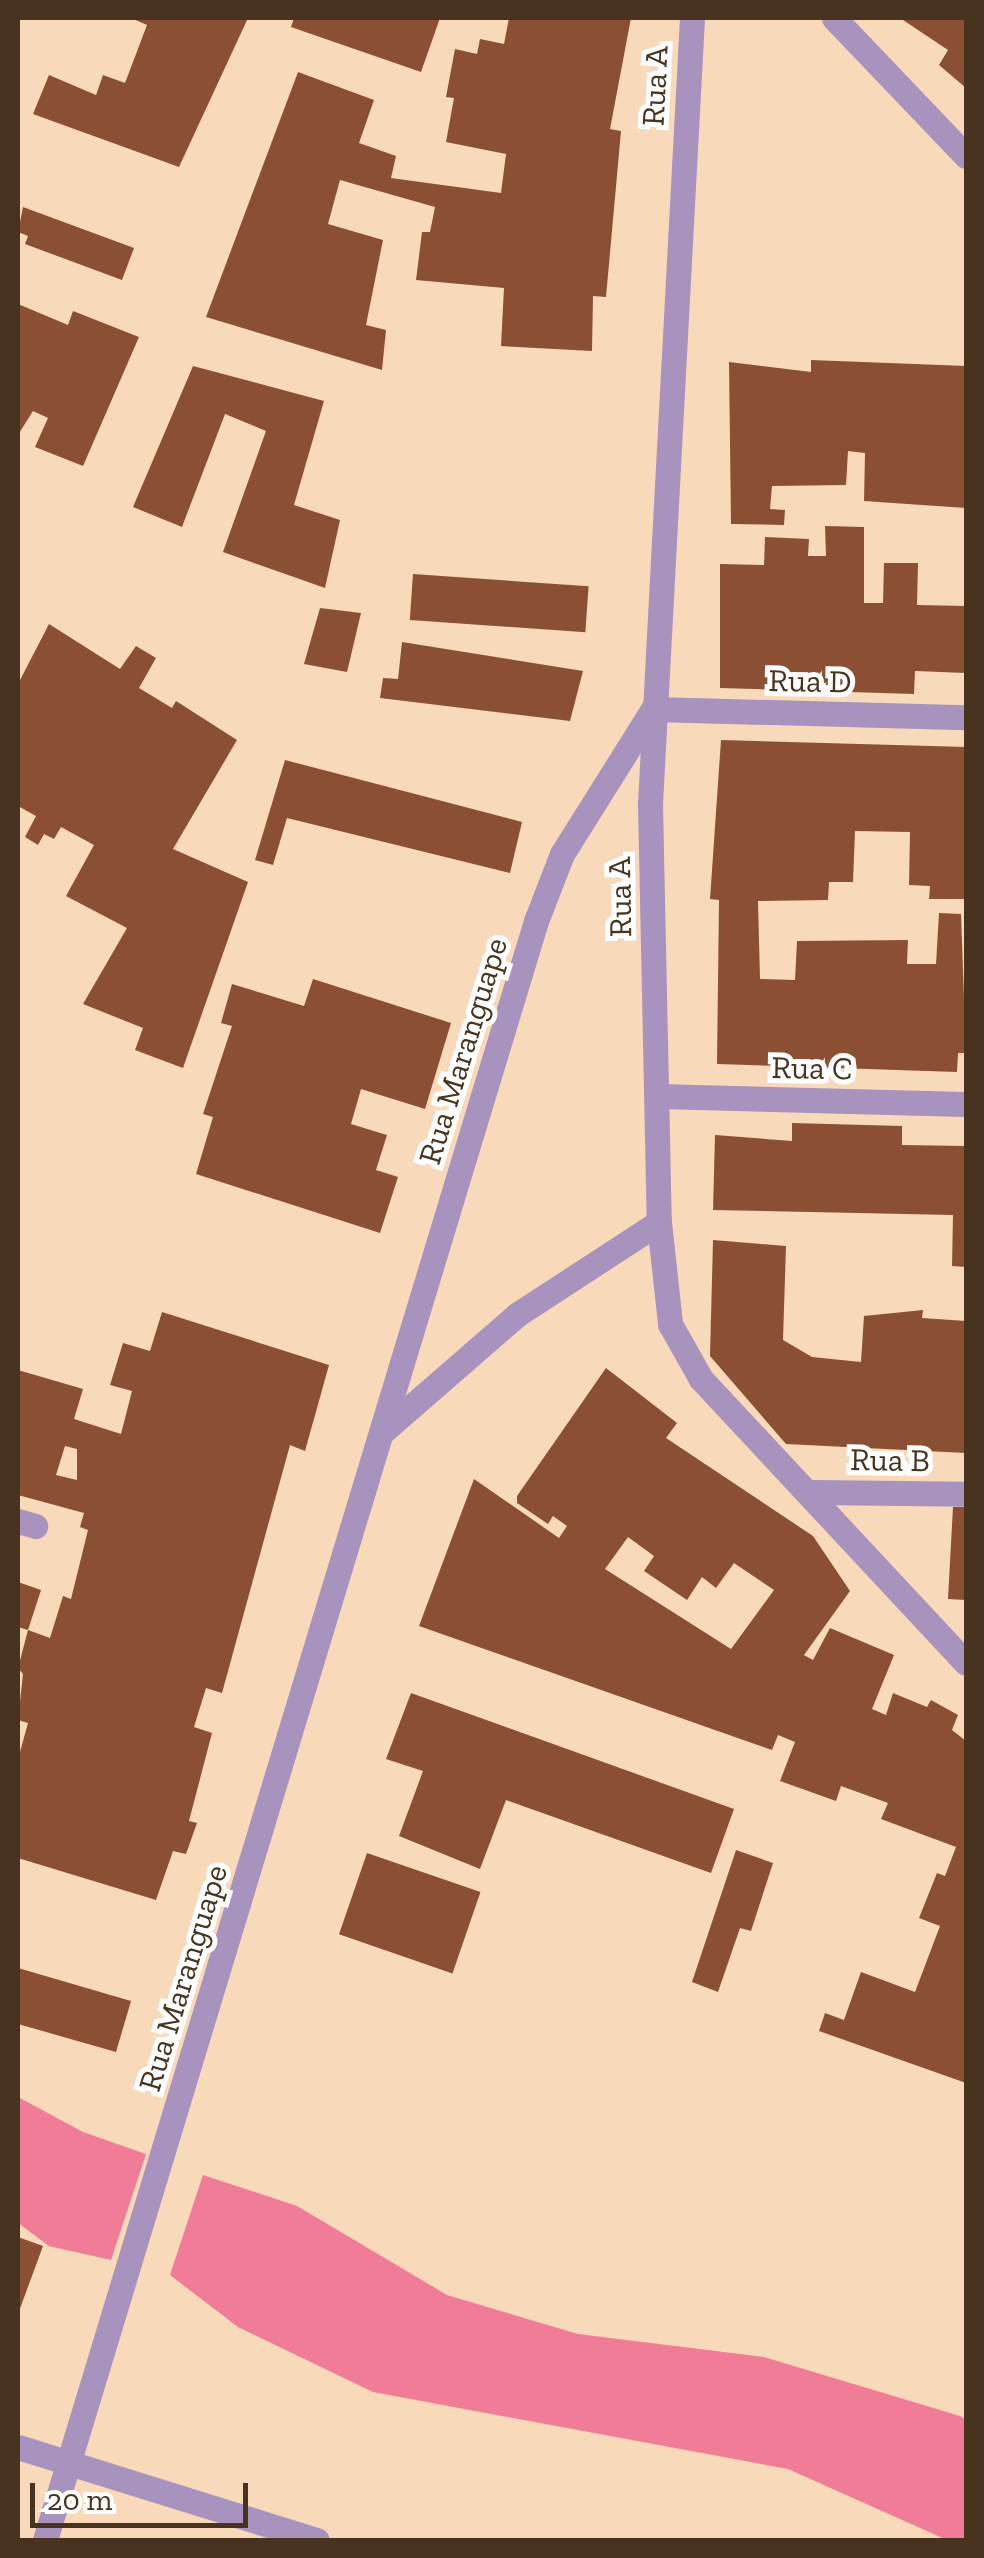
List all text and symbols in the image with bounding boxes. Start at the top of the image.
street label: Rua A [634,44,676,128]
street label: Rua D [768,661,852,701]
street label: Rua A [600,856,640,938]
street label: Rua Maranguape [410,933,516,1169]
street label: Rua C [771,1048,853,1088]
street label: Rua B [850,1440,930,1480]
street label: Rua Maranguape [130,1860,236,2096]
scale bar [35,2463,252,2525]
text: 20 m [47,2482,112,2518]

